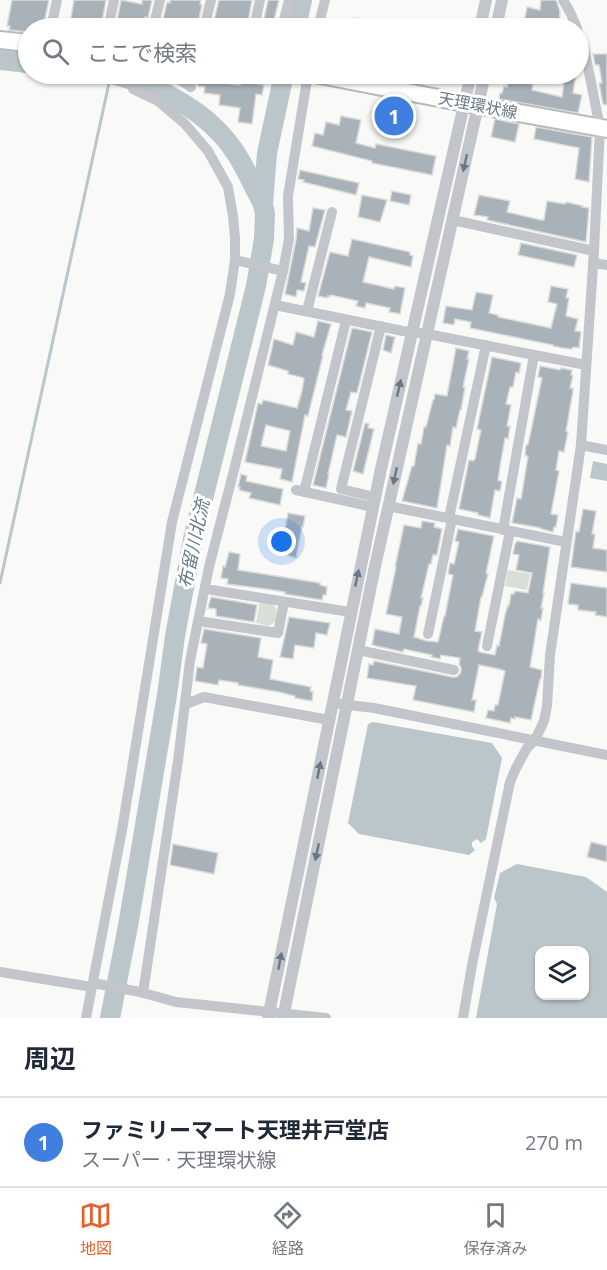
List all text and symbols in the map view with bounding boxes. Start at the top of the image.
search box [18,18,589,84]
icon: search [39,35,72,68]
text: ここで検索 [87,37,197,67]
street label: 天理環状線 [437,87,519,123]
pin: 1 [374,94,414,138]
one-way arrow [460,153,470,172]
one-way arrow [395,378,404,397]
one-way arrow [390,467,399,486]
water label: 布留川北流 [172,494,215,590]
your location [267,527,296,556]
one-way arrow [353,569,363,588]
one-way arrow [315,760,324,779]
one-way arrow [312,843,321,862]
map controls [535,946,589,1000]
button: layers [535,946,589,1000]
one-way arrow [276,951,285,970]
text: 周辺 [24,1040,76,1076]
text: ファミリーマート天理井戸堂店 [81,1114,389,1144]
text: 1 [38,1129,49,1156]
text: 270 m [525,1129,583,1156]
text: スーパー · 天理環状線 [81,1146,276,1173]
tab: 地図 [79,1199,112,1259]
tab: 経路 [271,1199,304,1259]
tab: 保存済み [463,1199,527,1259]

